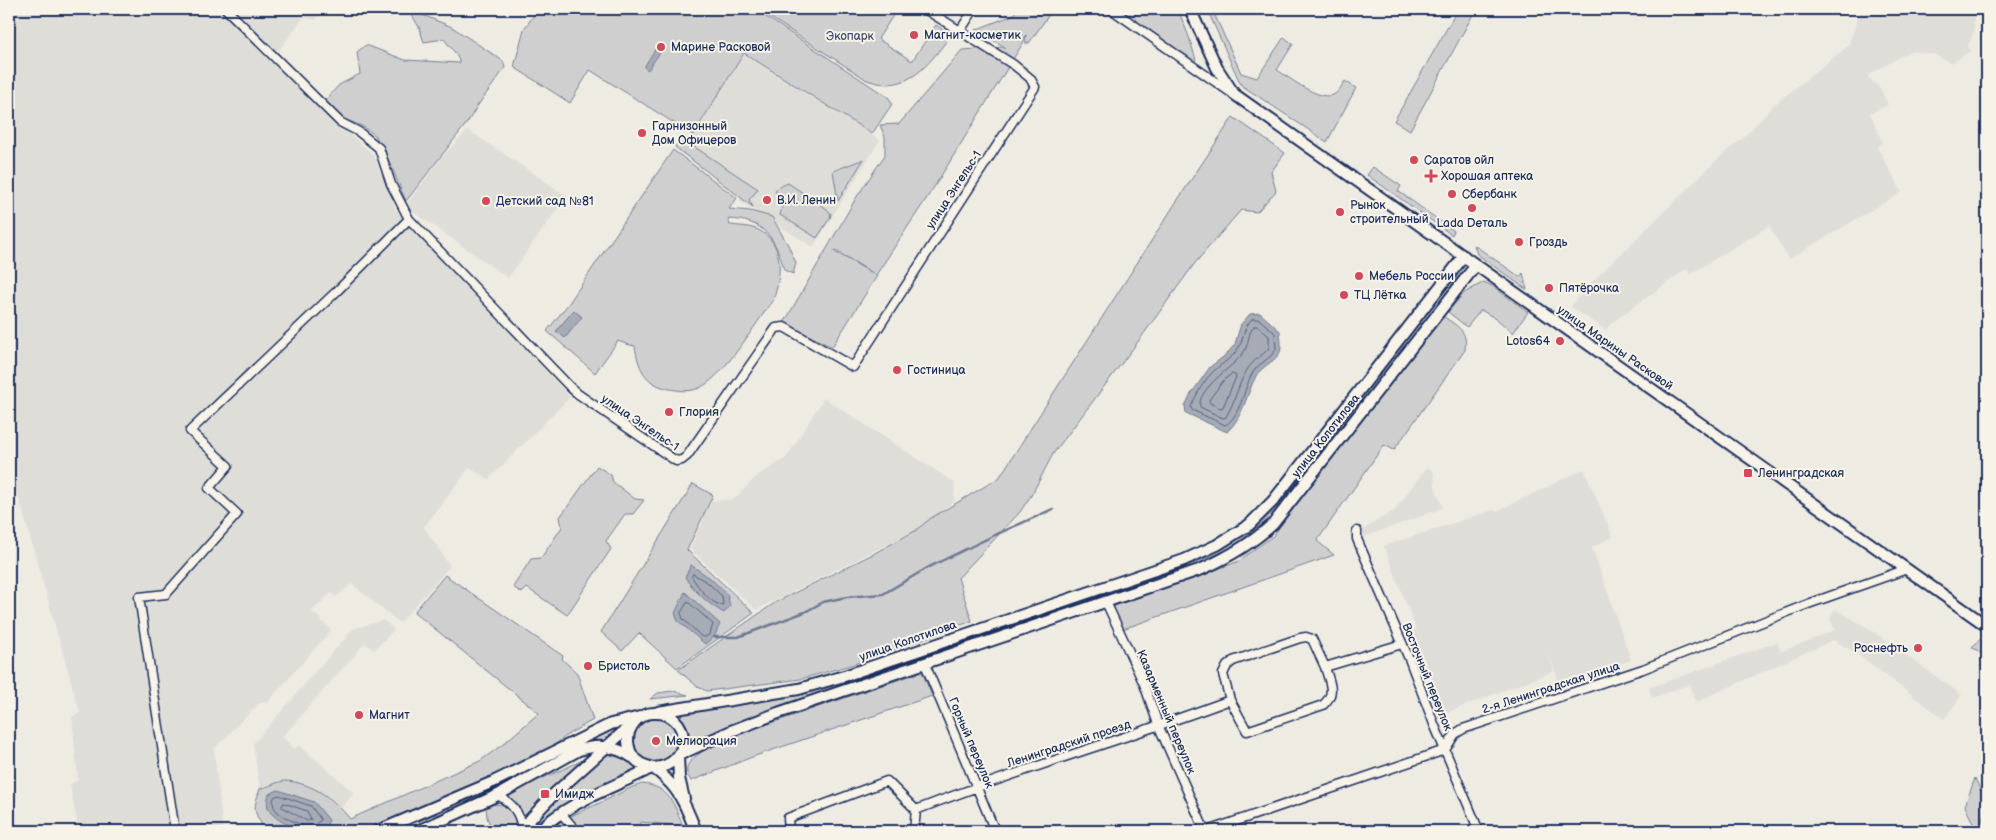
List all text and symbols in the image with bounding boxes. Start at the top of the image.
place label: Магнит-косметик [924,28,1021,43]
park label: Экопарк [826,29,874,44]
marker: Магнит-косметик [908,29,920,41]
place label: Марине Расковой [671,40,771,55]
marker: Марине Расковой [655,41,667,53]
place label: Гарнизонный Дом Офицеров [652,119,737,148]
marker: Гарнизонный Дом Офицеров [636,127,648,139]
street label: улица Энгельс-1 [923,148,985,232]
place label: Саратов ойл [1424,153,1494,168]
marker: Саратов ойл [1408,154,1420,166]
place label: Хорошая аптека [1441,169,1533,184]
marker: Хорошая аптека [1425,170,1437,182]
place label: Сбербанк [1462,187,1518,202]
marker: Сбербанк [1446,188,1458,200]
place label: В.И. Ленин [777,193,836,208]
place label: Детский сад №81 [496,194,594,209]
marker: В.И. Ленин [761,194,773,206]
marker: Детский сад №81 [480,195,492,207]
place label: Рынок строительный [1350,198,1429,227]
marker: Lada Dеталь [1466,202,1478,214]
marker: Рынок строительный [1334,206,1346,218]
place label: Lada Dеталь [1437,216,1507,231]
place label: Гроздь [1529,235,1568,250]
marker: Гроздь [1513,236,1525,248]
place label: Мебель России [1369,269,1454,284]
marker: Мебель России [1353,270,1365,282]
place label: Пятёрочка [1559,281,1619,296]
marker: Пятёрочка [1543,282,1555,294]
place label: ТЦ Лётка [1354,288,1407,303]
marker: ТЦ Лётка [1338,289,1350,301]
street label: улица Марины Расковой [1554,302,1676,394]
place label: Lotos64 [1506,334,1551,349]
marker: Lotos64 [1554,335,1566,347]
place label: Гостиница [907,363,966,378]
marker: Гостиница [891,364,903,376]
street label: улица Энгельс-1 [598,391,682,455]
street label: улица Колотилова [1289,391,1363,481]
place label: Глория [679,405,719,420]
marker: Глория [663,406,675,418]
place label: Ленинградская [1757,466,1845,481]
marker: Ленинградская [1742,467,1754,479]
street label: улица Колотилова [857,617,959,665]
street label: Восточный переулок [1398,621,1456,734]
place label: Роснефть [1853,641,1908,656]
marker: Роснефть [1912,642,1924,654]
street label: Казарменный переулок [1133,648,1199,777]
place label: Бристоль [598,659,650,674]
street label: 2-я Ленинградская улица [1480,659,1622,717]
marker: Бристоль [582,660,594,672]
street label: Горный переулок [945,695,997,791]
place label: Магнит [369,708,410,723]
marker: Магнит [353,709,365,721]
street label: Ленинградский проезд [1004,717,1133,771]
place label: Мелиорация [666,734,737,749]
marker: Мелиорация [650,735,662,747]
place label: Имидж [555,787,595,802]
marker: Имидж [539,788,551,800]

